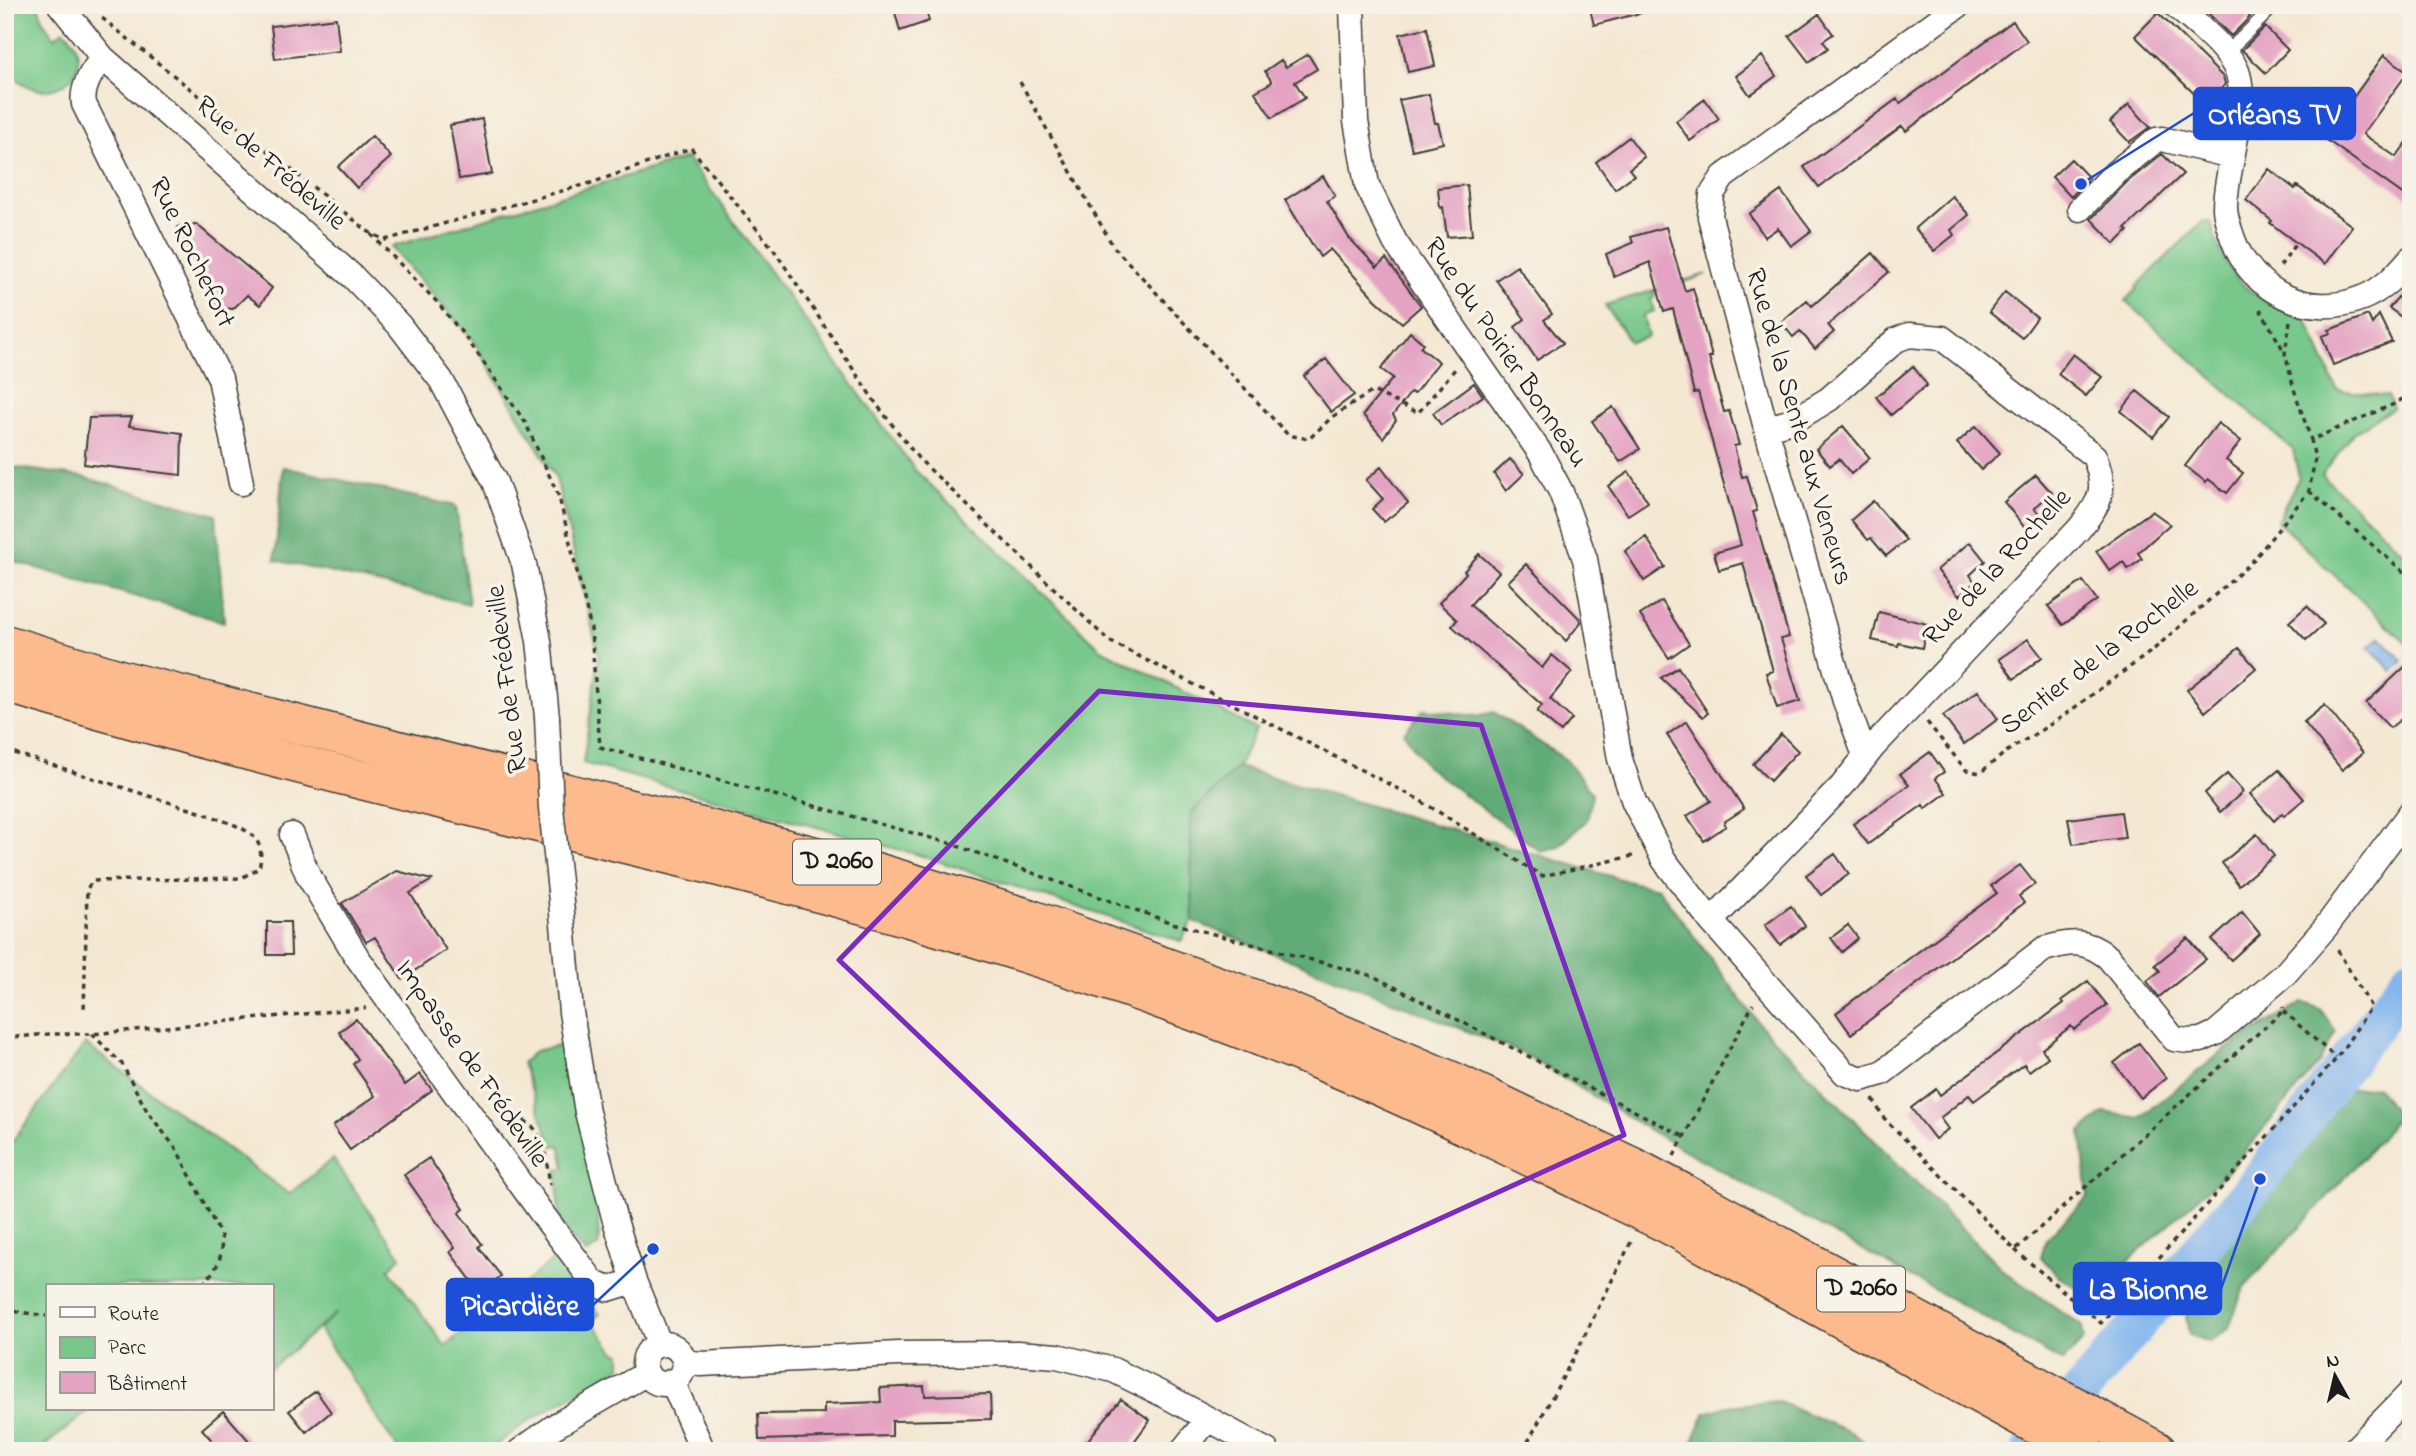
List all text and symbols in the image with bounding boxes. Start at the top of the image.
street label: Rue de Frédeville [185,86,355,242]
callout: Orléans TV [2194,88,2355,139]
text: Orléans TV [2208,95,2341,139]
street label: Rue Rochefort [137,171,245,335]
street label: Rue du Poirier Bonneau [1412,229,1598,477]
street label: Rue de la Sente aux Veneurs [1733,264,1863,590]
street label: Rue de la Rochelle [1914,479,2083,656]
street label: Sentier de la Rochelle [1992,569,2208,746]
street label: Rue de Frédeville [476,582,540,776]
road number: D 2060 [793,840,881,884]
street label: Impasse de Frédeville [384,952,558,1177]
callout: La Bionne [2074,1263,2221,1314]
road number: D 2060 [1817,1266,1905,1312]
text: La Bionne [2088,1270,2209,1314]
callout: Picardière [447,1279,593,1330]
legend [46,1284,273,1410]
text: Picardière [461,1286,581,1330]
text: Route [108,1300,160,1330]
text: Parc [108,1334,147,1364]
north arrow [2300,1340,2370,1410]
text: N [2325,1347,2341,1376]
text: Bâtiment [107,1370,187,1400]

